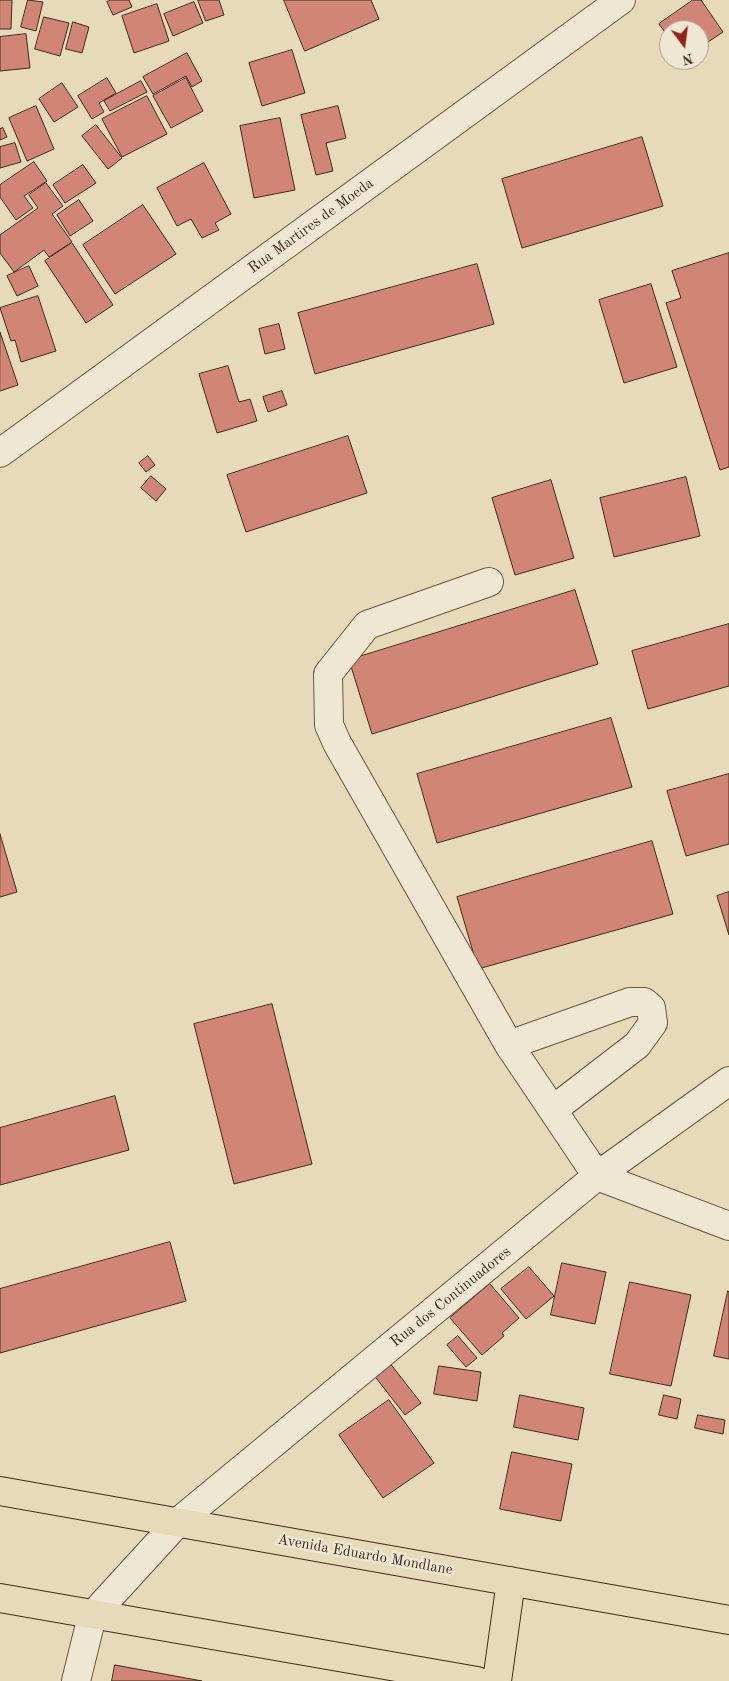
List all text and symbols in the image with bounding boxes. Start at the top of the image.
north arrow [659,20,709,70]
text: N [681,50,695,67]
street label: Rua Martires de Moeda [245,174,377,278]
street label: Rua dos Continuadores [387,1243,515,1351]
street label: Avenida Eduardo Mondlane [276,1531,454,1579]

